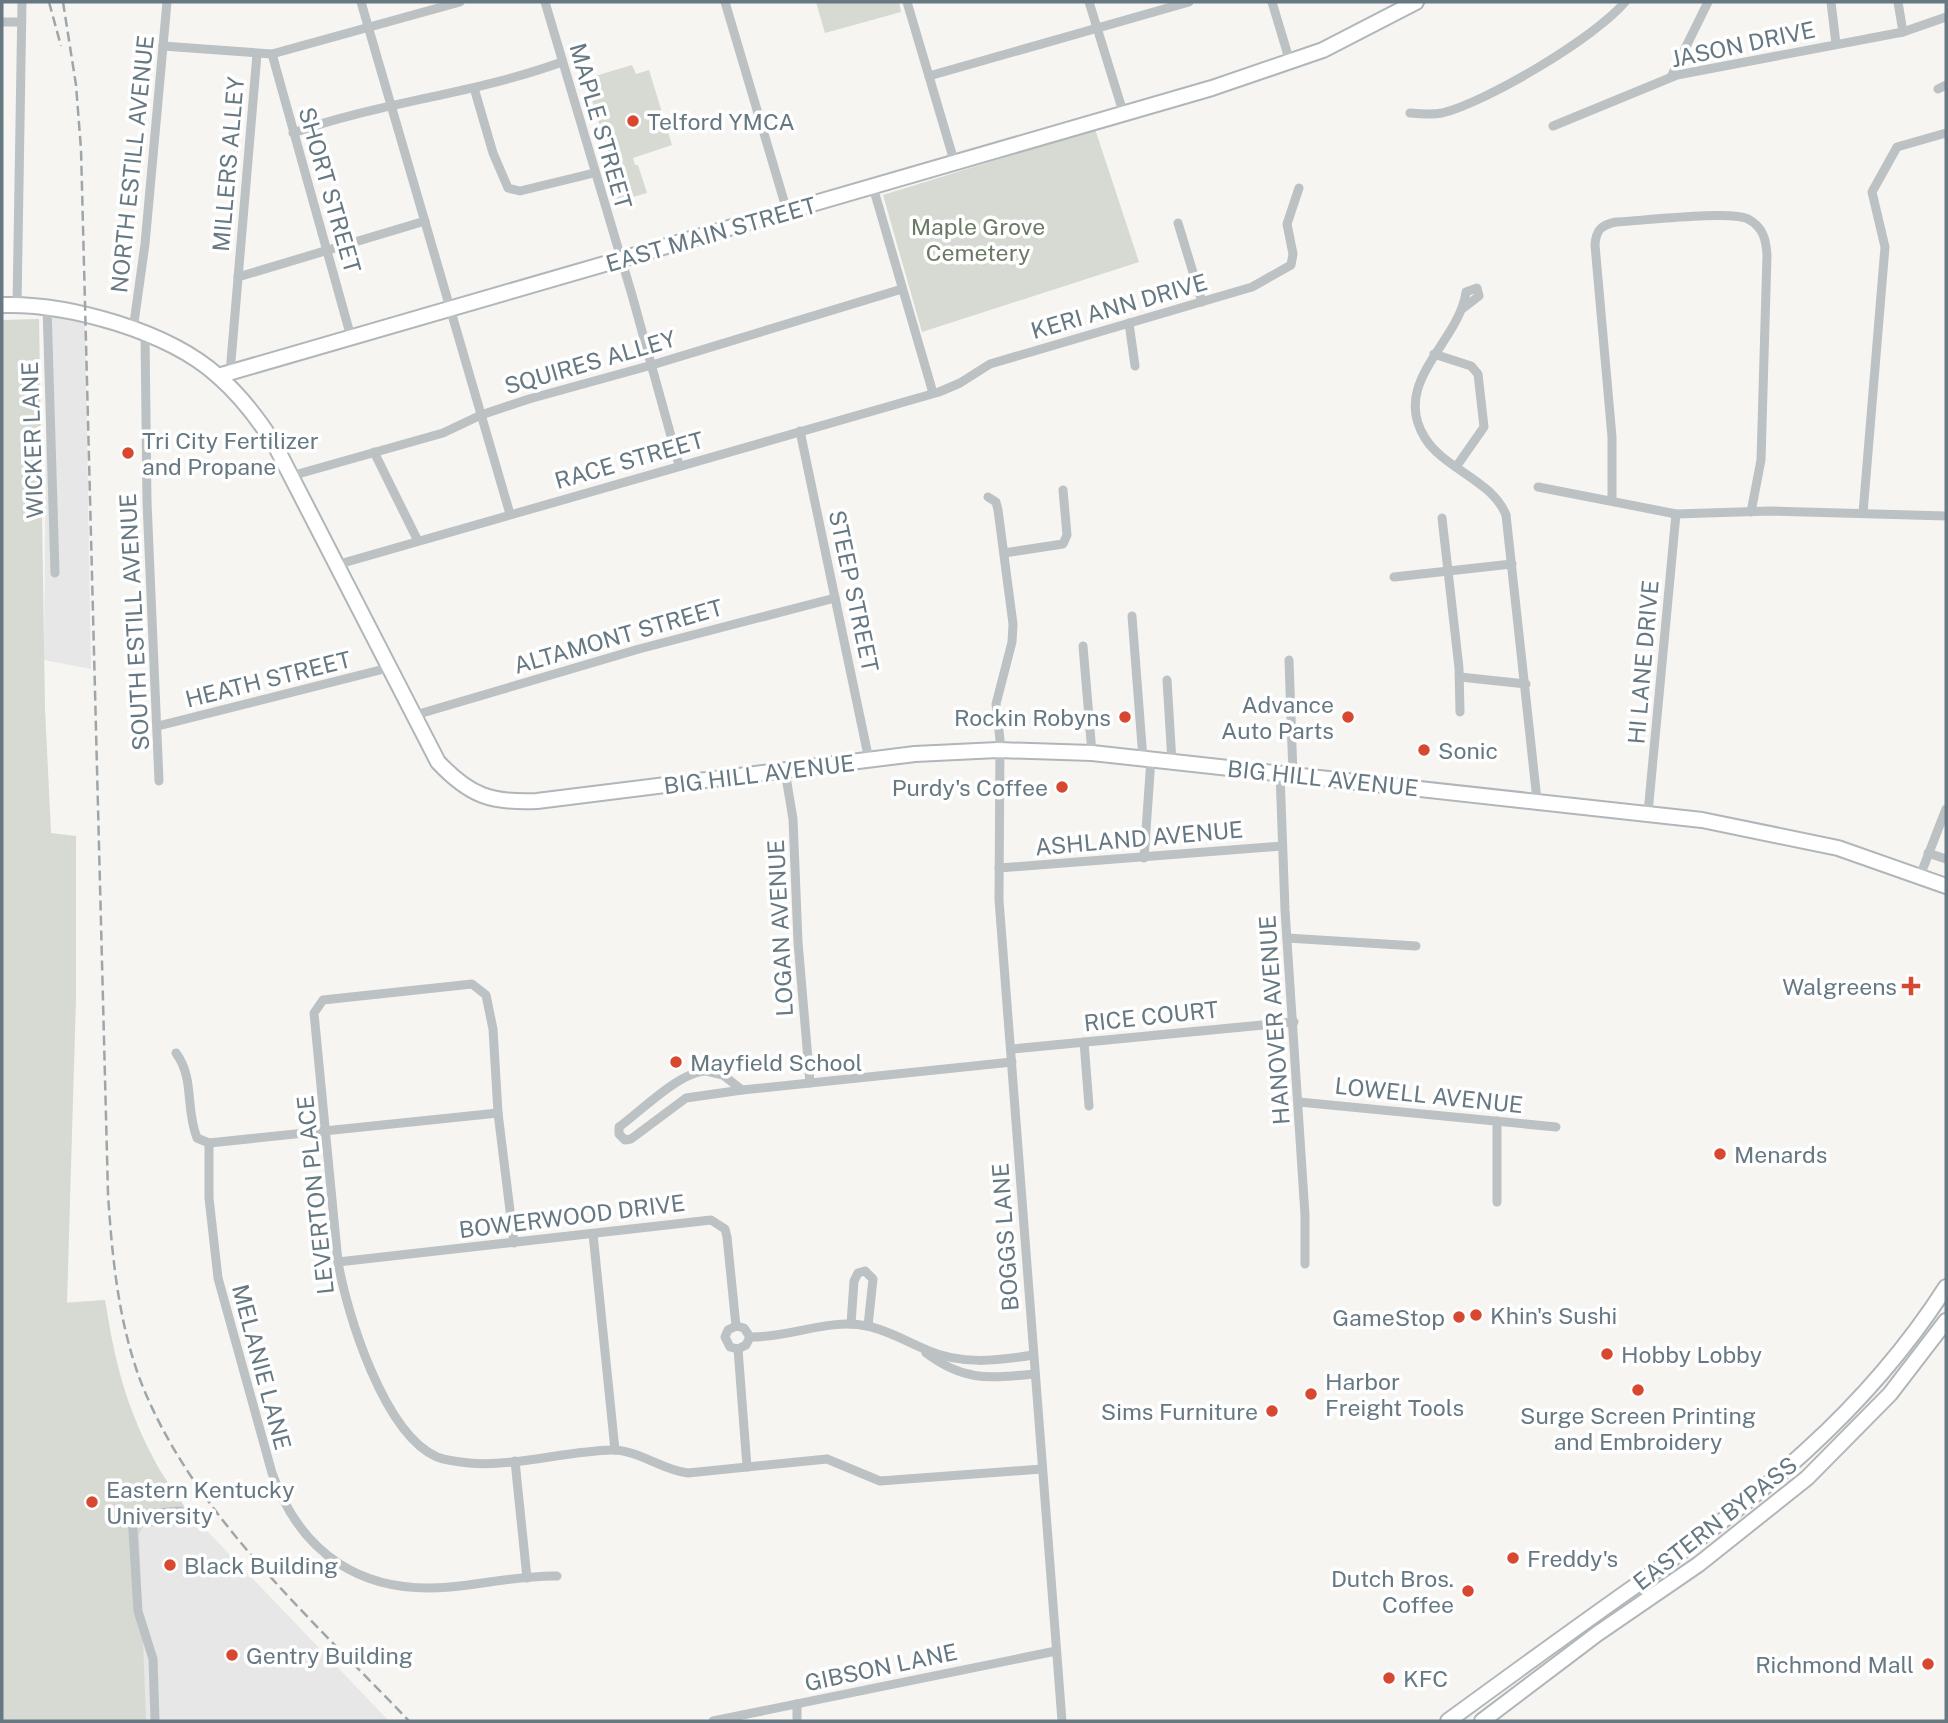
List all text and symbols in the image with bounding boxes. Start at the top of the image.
street label: JASON DRIVE [1668,16,1818,72]
street label: NORTH ESTILL AVENUE [105,34,159,294]
street label: MAPLE STREET [564,40,638,212]
street label: MILLERS ALLEY [207,75,249,253]
street label: SHORT STREET [293,104,367,276]
place label: Telford YMCA [647,108,795,135]
marker: Telford YMCA [625,113,641,129]
street label: EAST MAIN STREET [603,191,820,277]
park label: Maple Grove Cemetery [911,213,1045,266]
street label: KERI ANN DRIVE [1028,268,1210,344]
street label: SQUIRES ALLEY [501,325,679,399]
street label: WICKER LANE [16,361,48,519]
street label: RACE STREET [551,426,707,494]
place label: Tri City Fertilizer and Propane [142,427,319,480]
marker: Tri City Fertilizer and Propane [120,445,136,461]
street label: SOUTH ESTILL AVENUE [114,493,154,751]
street label: STEEP STREET [824,508,884,675]
street label: HI LANE DRIVE [1622,579,1664,745]
street label: ALTAMONT STREET [510,593,726,679]
street label: HEATH STREET [182,645,354,713]
place label: Advance Auto Parts [1221,691,1334,744]
place label: Rockin Robyns [954,704,1111,731]
marker: Rockin Robyns [1117,709,1133,725]
marker: Advance Auto Parts [1340,709,1356,725]
place label: Sonic [1438,737,1498,764]
marker: Sonic [1416,742,1432,758]
street label: BIG HILL AVENUE [662,749,856,799]
street label: BIG HILL AVENUE [1226,755,1420,801]
place label: Purdy's Coffee [892,774,1048,801]
marker: Purdy's Coffee [1054,779,1070,795]
street label: ASHLAND AVENUE [1034,815,1244,861]
street label: LOGAN AVENUE [762,839,798,1017]
street label: HANOVER AVENUE [1253,914,1295,1126]
place label: Walgreens [1782,973,1897,1000]
marker: Walgreens [1903,978,1919,994]
street label: RICE COURT [1082,995,1220,1036]
place label: Mayfield School [690,1049,863,1076]
marker: Mayfield School [668,1054,684,1070]
street label: LOWELL AVENUE [1334,1072,1524,1118]
street label: LEVERTON PLACE [291,1094,339,1296]
place label: Menards [1734,1141,1827,1168]
marker: Menards [1712,1146,1728,1162]
street label: BOGGS LANE [986,1162,1024,1312]
street label: BOWERWOOD DRIVE [457,1189,687,1243]
street label: MELANIE LANE [227,1281,297,1453]
place label: Khin's Sushi [1490,1302,1617,1329]
place label: GameStop [1332,1304,1445,1331]
marker: Khin's Sushi [1468,1307,1484,1323]
marker: GameStop [1451,1309,1467,1325]
place label: Hobby Lobby [1621,1341,1762,1368]
marker: Hobby Lobby [1599,1346,1615,1362]
place label: Harbor Freight Tools [1325,1368,1464,1421]
marker: Surge Screen Printing and Embroidery [1630,1382,1646,1398]
marker: Harbor Freight Tools [1303,1386,1319,1402]
place label: Sims Furniture [1101,1398,1258,1425]
place label: Surge Screen Printing and Embroidery [1520,1402,1756,1455]
marker: Sims Furniture [1264,1403,1280,1419]
street label: EASTERN BYPASS [1628,1451,1802,1595]
place label: Eastern Kentucky University [106,1476,295,1529]
marker: Eastern Kentucky University [84,1494,100,1510]
place label: Freddy's [1527,1545,1618,1572]
marker: Freddy's [1505,1550,1521,1566]
place label: Black Building [184,1552,338,1579]
marker: Black Building [162,1557,178,1573]
place label: Dutch Bros. Coffee [1331,1565,1454,1618]
marker: Dutch Bros. Coffee [1460,1583,1476,1599]
street label: GIBSON LANE [802,1638,960,1696]
place label: Gentry Building [246,1642,413,1669]
marker: Gentry Building [224,1647,240,1663]
place label: Richmond Mall [1755,1651,1914,1678]
marker: Richmond Mall [1920,1656,1936,1672]
place label: KFC [1403,1665,1448,1692]
marker: KFC [1381,1670,1397,1686]

